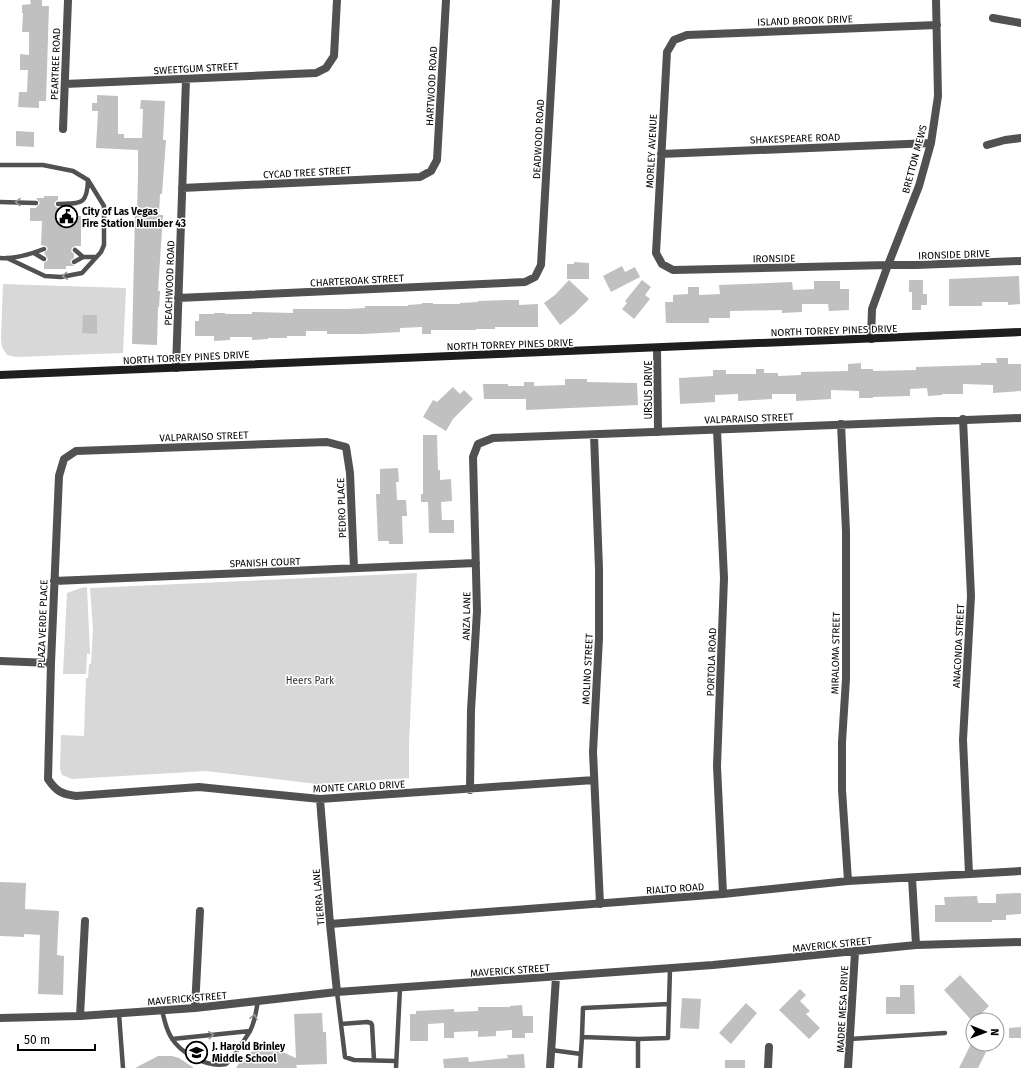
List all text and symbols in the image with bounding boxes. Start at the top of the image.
street label: ISLAND BROOK DRIVE [757,13,853,29]
street label: PEARTREE ROAD [49,28,63,100]
street label: HARTWOOD ROAD [424,46,440,126]
street label: SWEETGUM STREET [153,61,240,77]
street label: DEADWOOD ROAD [531,99,547,179]
street label: MORLEY AVENUE [644,114,660,189]
street label: BRETTON MEWS [900,123,930,195]
street label: SHAKESPEARE ROAD [750,131,840,147]
street label: CYCAD TREE STREET [263,165,352,181]
one-way arrow [15,198,21,207]
public building icon: City of Las Vegas Fire Station Number 43 [54,204,80,230]
place label: City of Las Vegas Fire Station Number 43 [82,206,186,230]
street label: PEACHWOOD ROAD [163,240,177,326]
street label: IRONSIDE DRIVE [918,248,990,262]
street label: IRONSIDE [752,253,796,265]
one-way arrow [62,271,68,280]
street label: CHARTEROAK STREET [310,273,405,289]
street label: NORTH TORREY PINES DRIVE [770,323,898,339]
street label: NORTH TORREY PINES DRIVE [446,337,574,353]
street label: NORTH TORREY PINES DRIVE [122,349,250,367]
street label: URSUS DRIVE [643,360,655,420]
street label: VALPARAISO STREET [704,411,795,427]
street label: VALPARAISO STREET [159,429,250,445]
street label: PEDRO PLACE [335,478,349,538]
street label: SPANISH COURT [229,556,302,570]
street label: PLAZA VERDE PLACE [35,579,51,669]
street label: ANZA LANE [461,591,473,641]
street label: ANACONDA STREET [951,603,967,689]
street label: MIRALOMA STREET [829,611,843,694]
street label: PORTOLA ROAD [705,628,719,697]
street label: MOLINO STREET [580,632,596,705]
park label: Heers Park [286,675,335,687]
street label: MONTE CARLO DRIVE [313,779,406,795]
street label: TIERRA LANE [311,868,327,926]
street label: RIALTO ROAD [646,881,705,897]
street label: MAVERICK STREET [792,935,873,955]
street label: MAVERICK STREET [470,962,551,980]
street label: MADRE MESA DRIVE [835,965,851,1053]
street label: MAVERICK STREET [147,989,228,1008]
north arrow [965,1012,1005,1052]
one-way arrow [250,1014,258,1021]
scale bar [18,1026,95,1052]
text: N [988,1028,1001,1036]
one-way arrow [208,1031,214,1040]
text: 50 m [24,1033,50,1047]
school or university icon: J. Harold Brinley Middle School [183,1039,209,1065]
place label: J. Harold Brinley Middle School [211,1041,286,1065]

